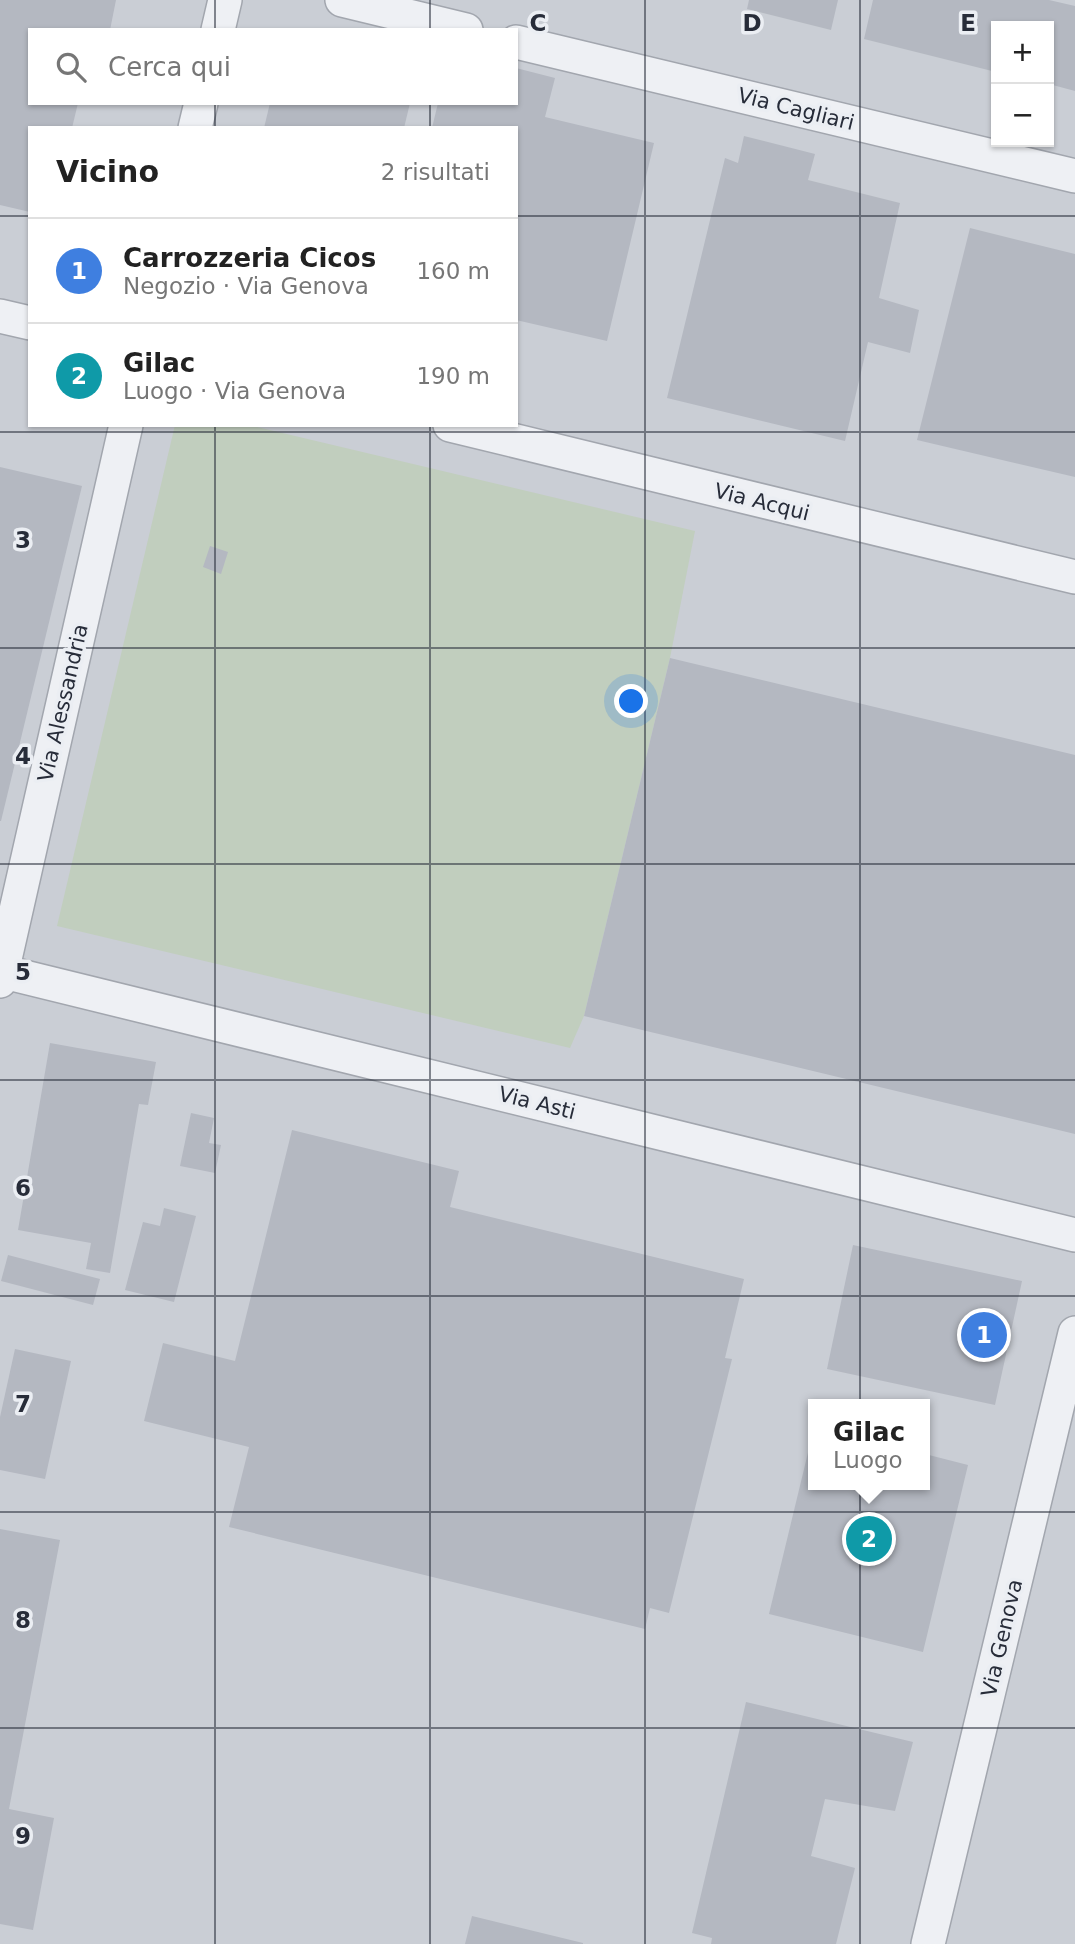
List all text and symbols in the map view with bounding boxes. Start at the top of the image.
text: C [530,10,546,36]
text: D [742,10,762,36]
text: E [960,10,976,36]
map controls [991,21,1054,147]
button: + [991,21,1054,84]
search box [28,28,518,105]
icon: search [52,48,90,86]
text: Cerca qui [108,52,231,82]
street label: Via Cagliari [735,83,857,135]
button: − [991,84,1054,147]
text: Vicino [56,154,159,189]
text: 2 risultati [381,159,490,185]
text: Carrozzeria Cicos [123,243,376,273]
text: 1 [71,258,87,284]
text: 160 m [416,258,490,284]
text: Negozio · Via Genova [123,273,369,299]
text: Gilac [123,348,195,378]
text: 2 [71,363,87,389]
text: 190 m [416,363,490,389]
text: Luogo · Via Genova [123,378,346,404]
street label: Via Acqui [712,479,812,525]
text: 3 [15,527,31,553]
street label: Via Alessandria [33,622,93,784]
your location [614,684,648,718]
text: 4 [15,743,31,769]
text: 5 [15,959,31,985]
street label: Via Asti [496,1082,578,1124]
text: 6 [15,1175,31,1201]
pin: 1 [961,1309,1007,1361]
text: 7 [15,1391,31,1417]
popup [808,1399,930,1490]
text: Gilac [833,1417,905,1447]
text: Luogo [833,1447,903,1473]
pin: 2 [846,1513,892,1565]
street label: Via Genova [977,1577,1027,1699]
text: 8 [15,1607,31,1633]
text: 9 [15,1823,31,1849]

